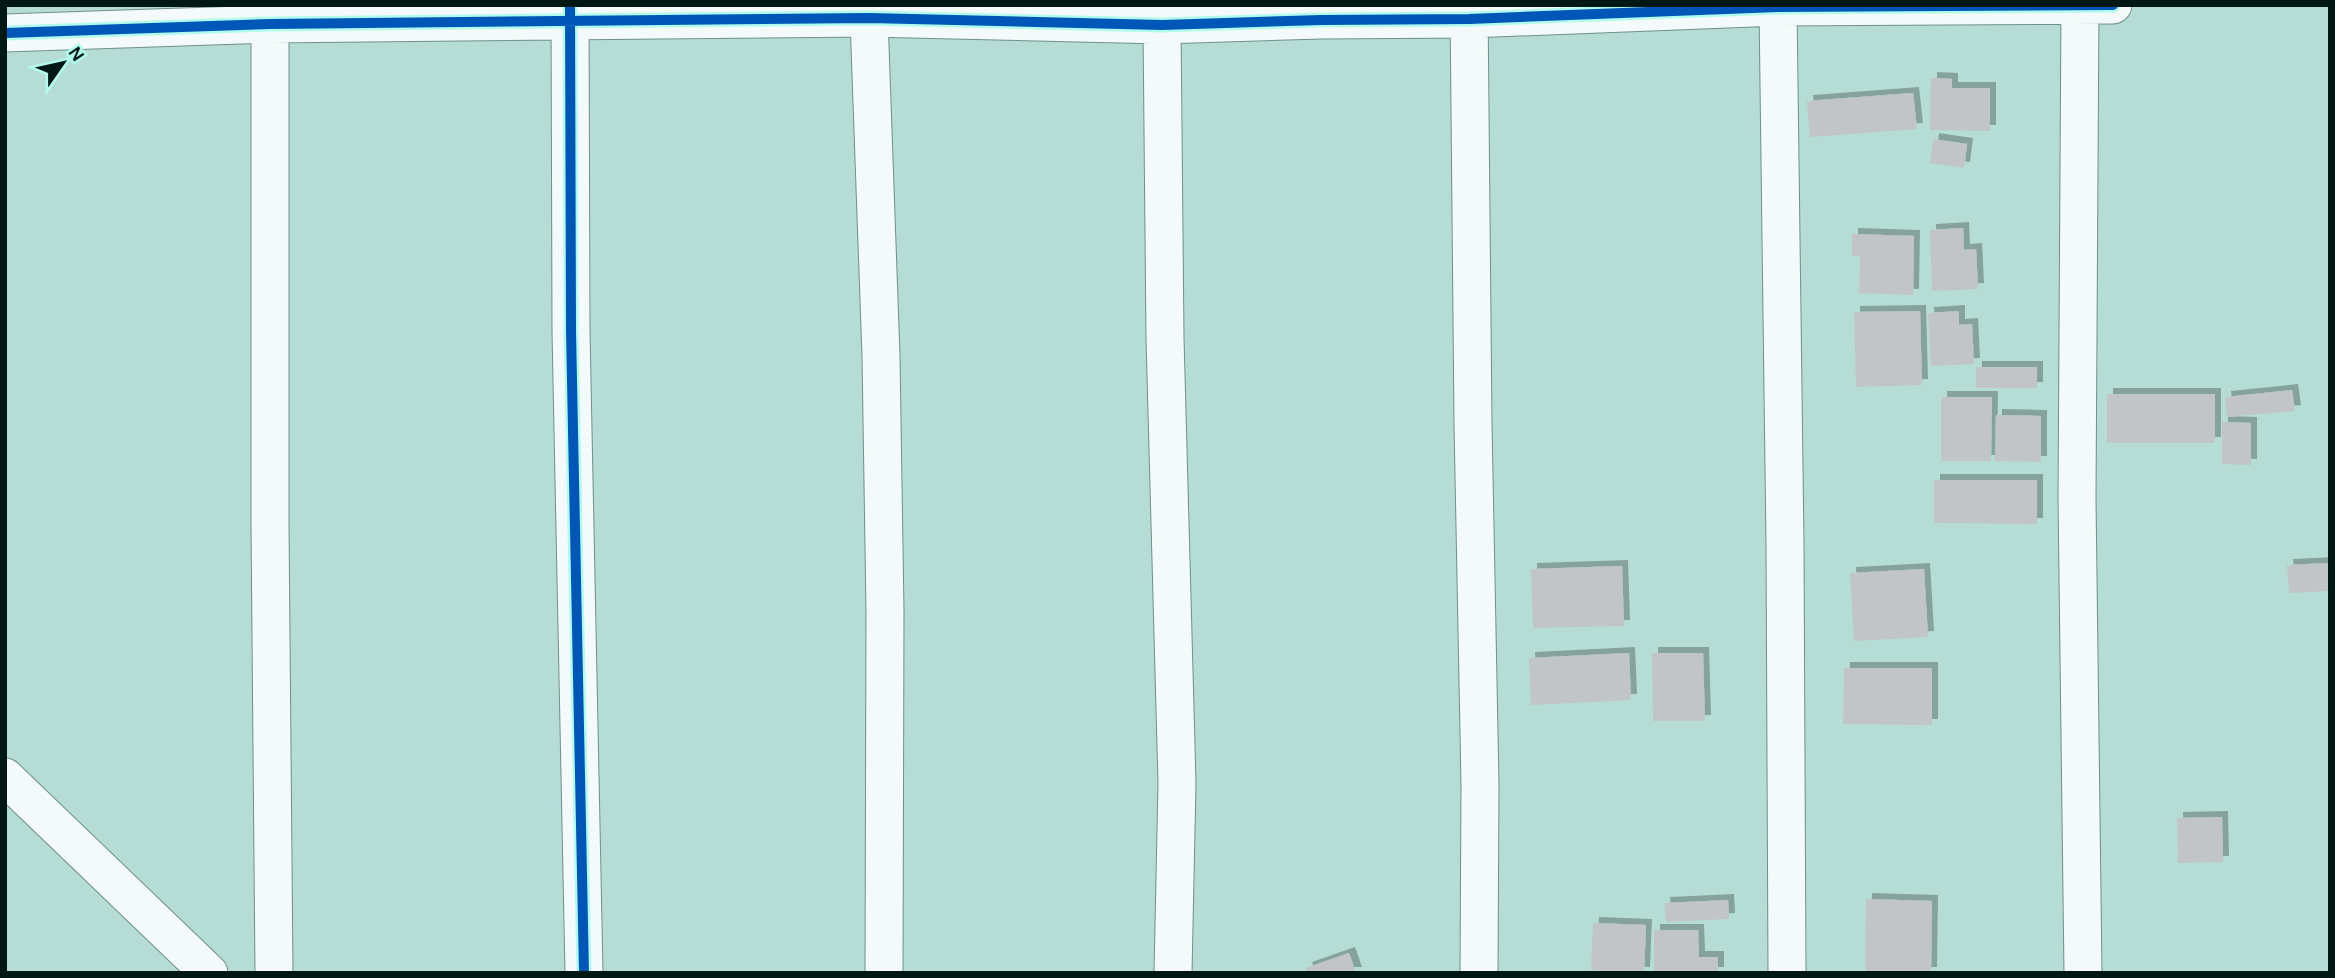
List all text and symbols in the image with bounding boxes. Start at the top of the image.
north arrow [28,28,98,98]
text: N [63,42,89,66]

